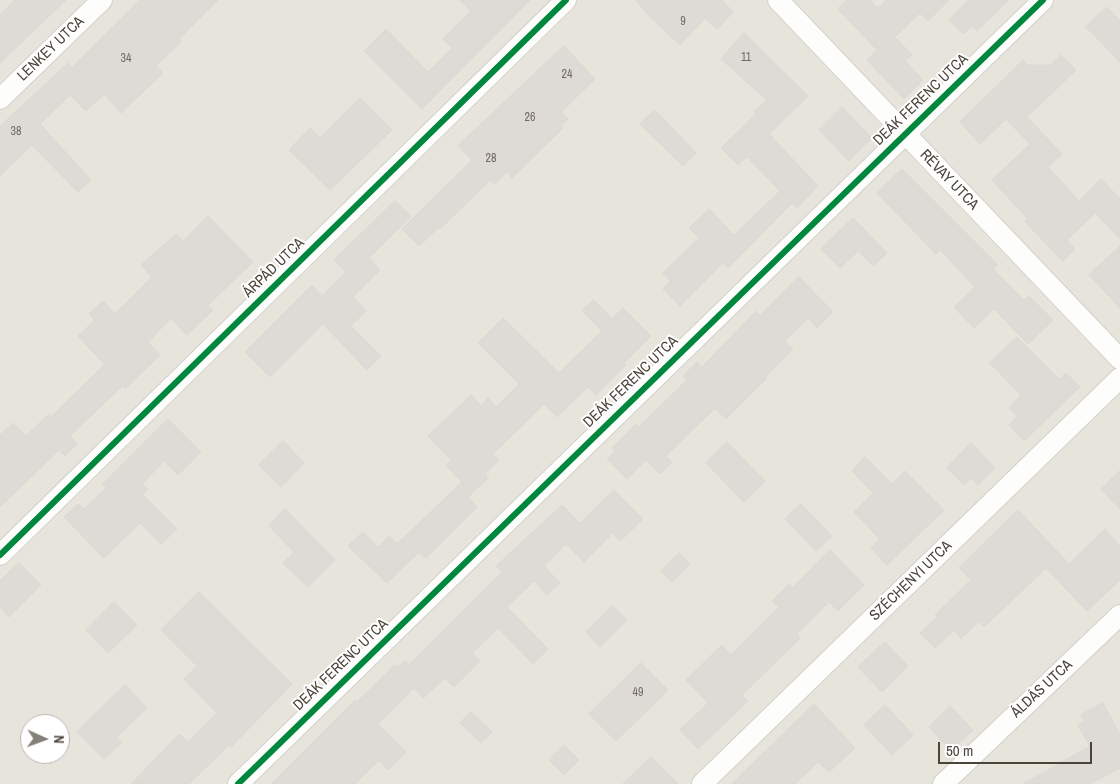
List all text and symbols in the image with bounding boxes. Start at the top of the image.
street label: LENKEY UTCA [14,13,88,85]
house number: 9 [680,15,686,29]
street label: DEÁK FERENC UTCA [870,50,972,150]
house number: 11 [741,51,751,65]
house number: 34 [121,52,131,66]
house number: 24 [562,68,572,82]
house number: 26 [525,111,535,125]
house number: 38 [11,125,21,139]
street label: RÉVAY UTCA [916,146,982,214]
house number: 28 [486,152,496,166]
street label: ÁRPÁD UTCA [240,234,308,302]
street label: DEÁK FERENC UTCA [580,332,682,432]
street label: SZÉCHENYI UTCA [866,537,956,625]
street label: DEÁK FERENC UTCA [290,615,392,715]
street label: ÁLDÁS UTCA [1008,656,1076,722]
house number: 49 [633,686,643,700]
north arrow [20,714,70,764]
scale bar [940,732,1094,764]
text: N [50,735,68,744]
text: 50 m [946,740,973,761]

